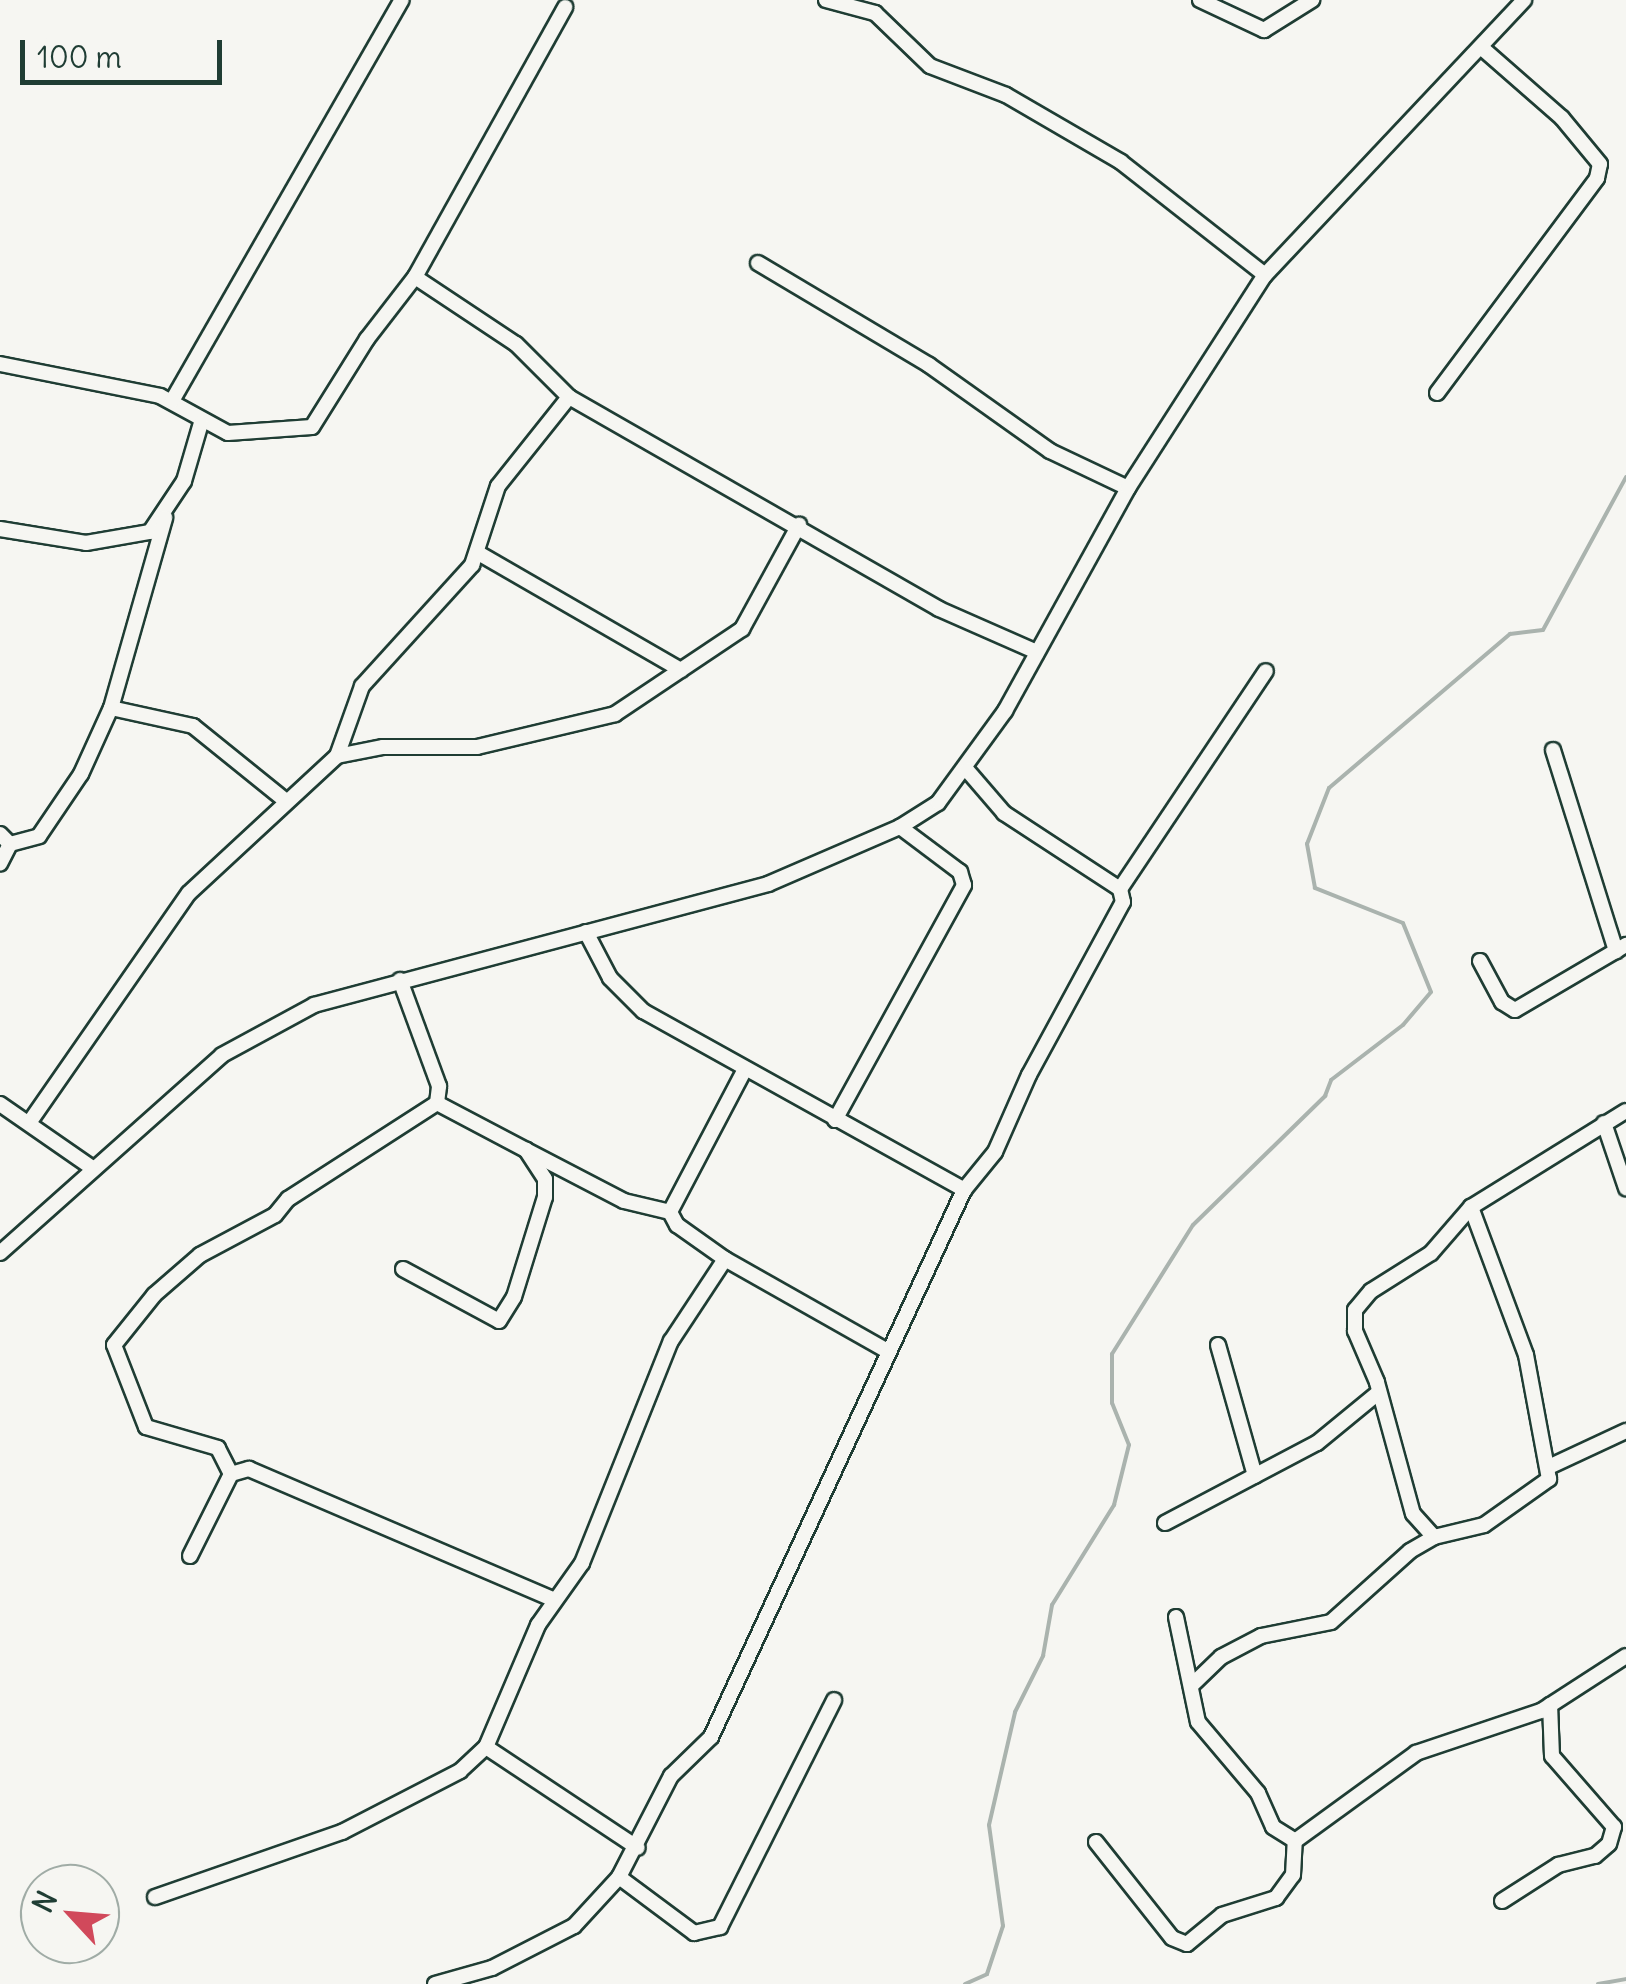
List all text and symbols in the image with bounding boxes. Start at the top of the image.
scale bar [25,20,228,82]
text: 100 m [37,38,122,76]
north arrow [20,1864,120,1964]
text: N [24,1885,65,1918]

